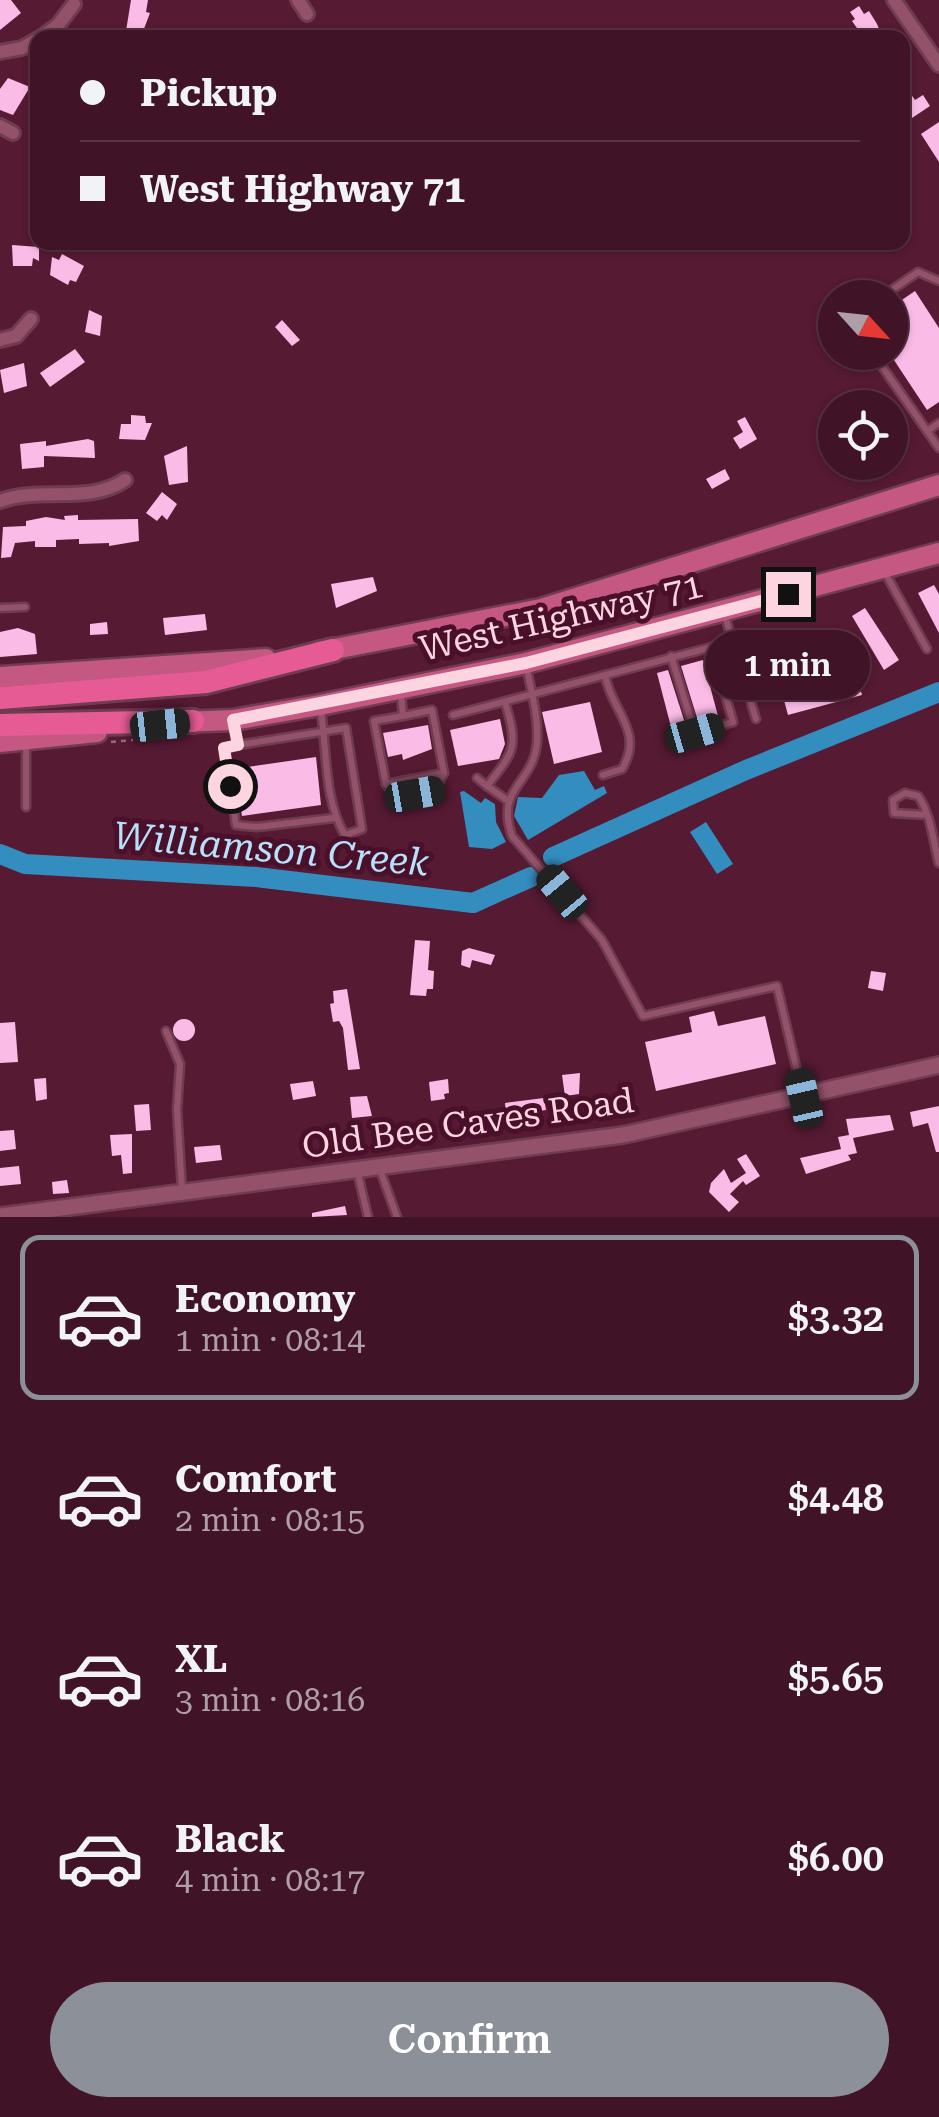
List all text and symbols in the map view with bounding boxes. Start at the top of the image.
text: Pickup [140,71,277,115]
text: West Highway 71 [140,167,465,211]
north arrow [818,280,908,370]
map controls [818,280,908,480]
button: locate [818,390,908,480]
street label: West Highway 71 [415,565,707,670]
route end [766,572,811,617]
callout: 1 min [706,629,870,699]
text: 1 min [743,646,832,684]
car [129,707,191,743]
car [662,710,728,756]
route start [208,764,253,809]
car [383,774,447,814]
water label: Williamson Creek [111,813,431,885]
car [531,859,593,925]
car [783,1065,825,1131]
street label: Old Bee Caves Road [300,1080,636,1167]
icon: car [55,1273,145,1363]
text: Economy [175,1277,355,1321]
text: $3.32 [788,1296,884,1340]
text: 1 min · 08:14 [175,1321,365,1359]
icon: car [55,1453,145,1543]
text: Comfort [175,1457,336,1501]
text: $4.48 [788,1476,884,1520]
text: 2 min · 08:15 [175,1501,365,1539]
icon: car [55,1633,145,1723]
text: XL [175,1637,227,1681]
text: $5.65 [788,1656,884,1700]
text: 3 min · 08:16 [175,1681,365,1719]
icon: car [55,1813,145,1903]
text: Black [175,1817,285,1861]
text: $6.00 [788,1836,884,1880]
text: 4 min · 08:17 [175,1861,365,1899]
button: Confirm [50,1982,889,2097]

